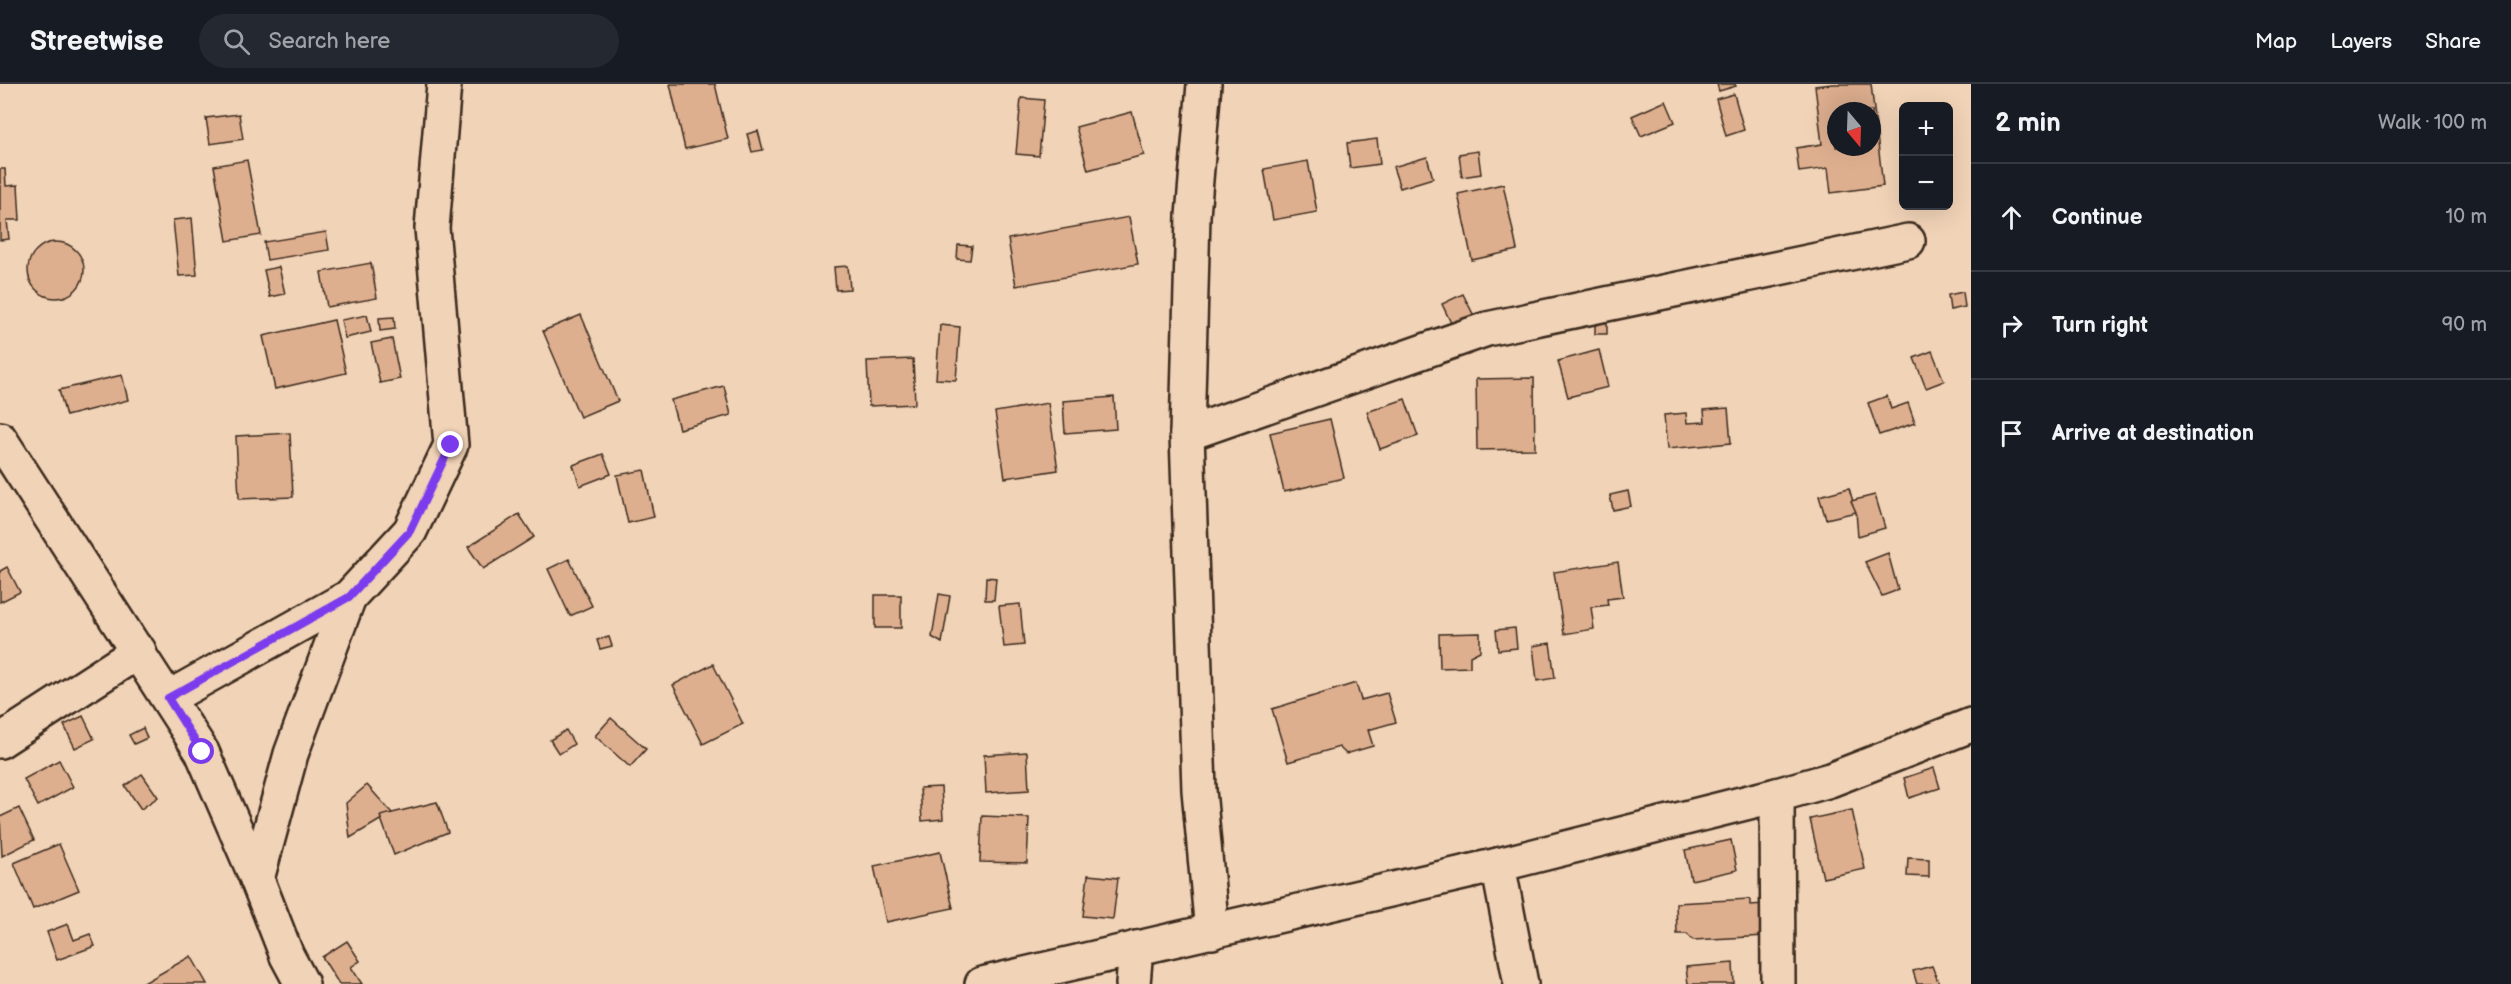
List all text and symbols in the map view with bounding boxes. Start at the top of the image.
search box [199,14,619,68]
text: Streetwise [30,25,163,58]
icon: search [220,25,253,58]
text: Search here [268,28,390,55]
text: Map [2255,29,2297,54]
text: Layers [2330,29,2392,54]
text: Share [2425,29,2481,54]
north arrow [1827,102,1881,156]
map controls [1899,102,1953,210]
button: + [1899,102,1953,156]
text: 2 min [1995,108,2061,139]
text: Walk · 100 m [2378,111,2487,135]
button: − [1899,156,1953,210]
icon: ahead [1995,201,2028,234]
text: Continue [2052,204,2142,231]
text: 10 m [2446,205,2487,229]
icon: right [1995,309,2028,342]
text: Turn right [2052,312,2148,339]
text: 90 m [2442,313,2487,337]
icon: arrive [1995,417,2028,450]
text: Arrive at destination [2052,420,2254,447]
route end [437,431,463,457]
route start [188,738,214,764]

